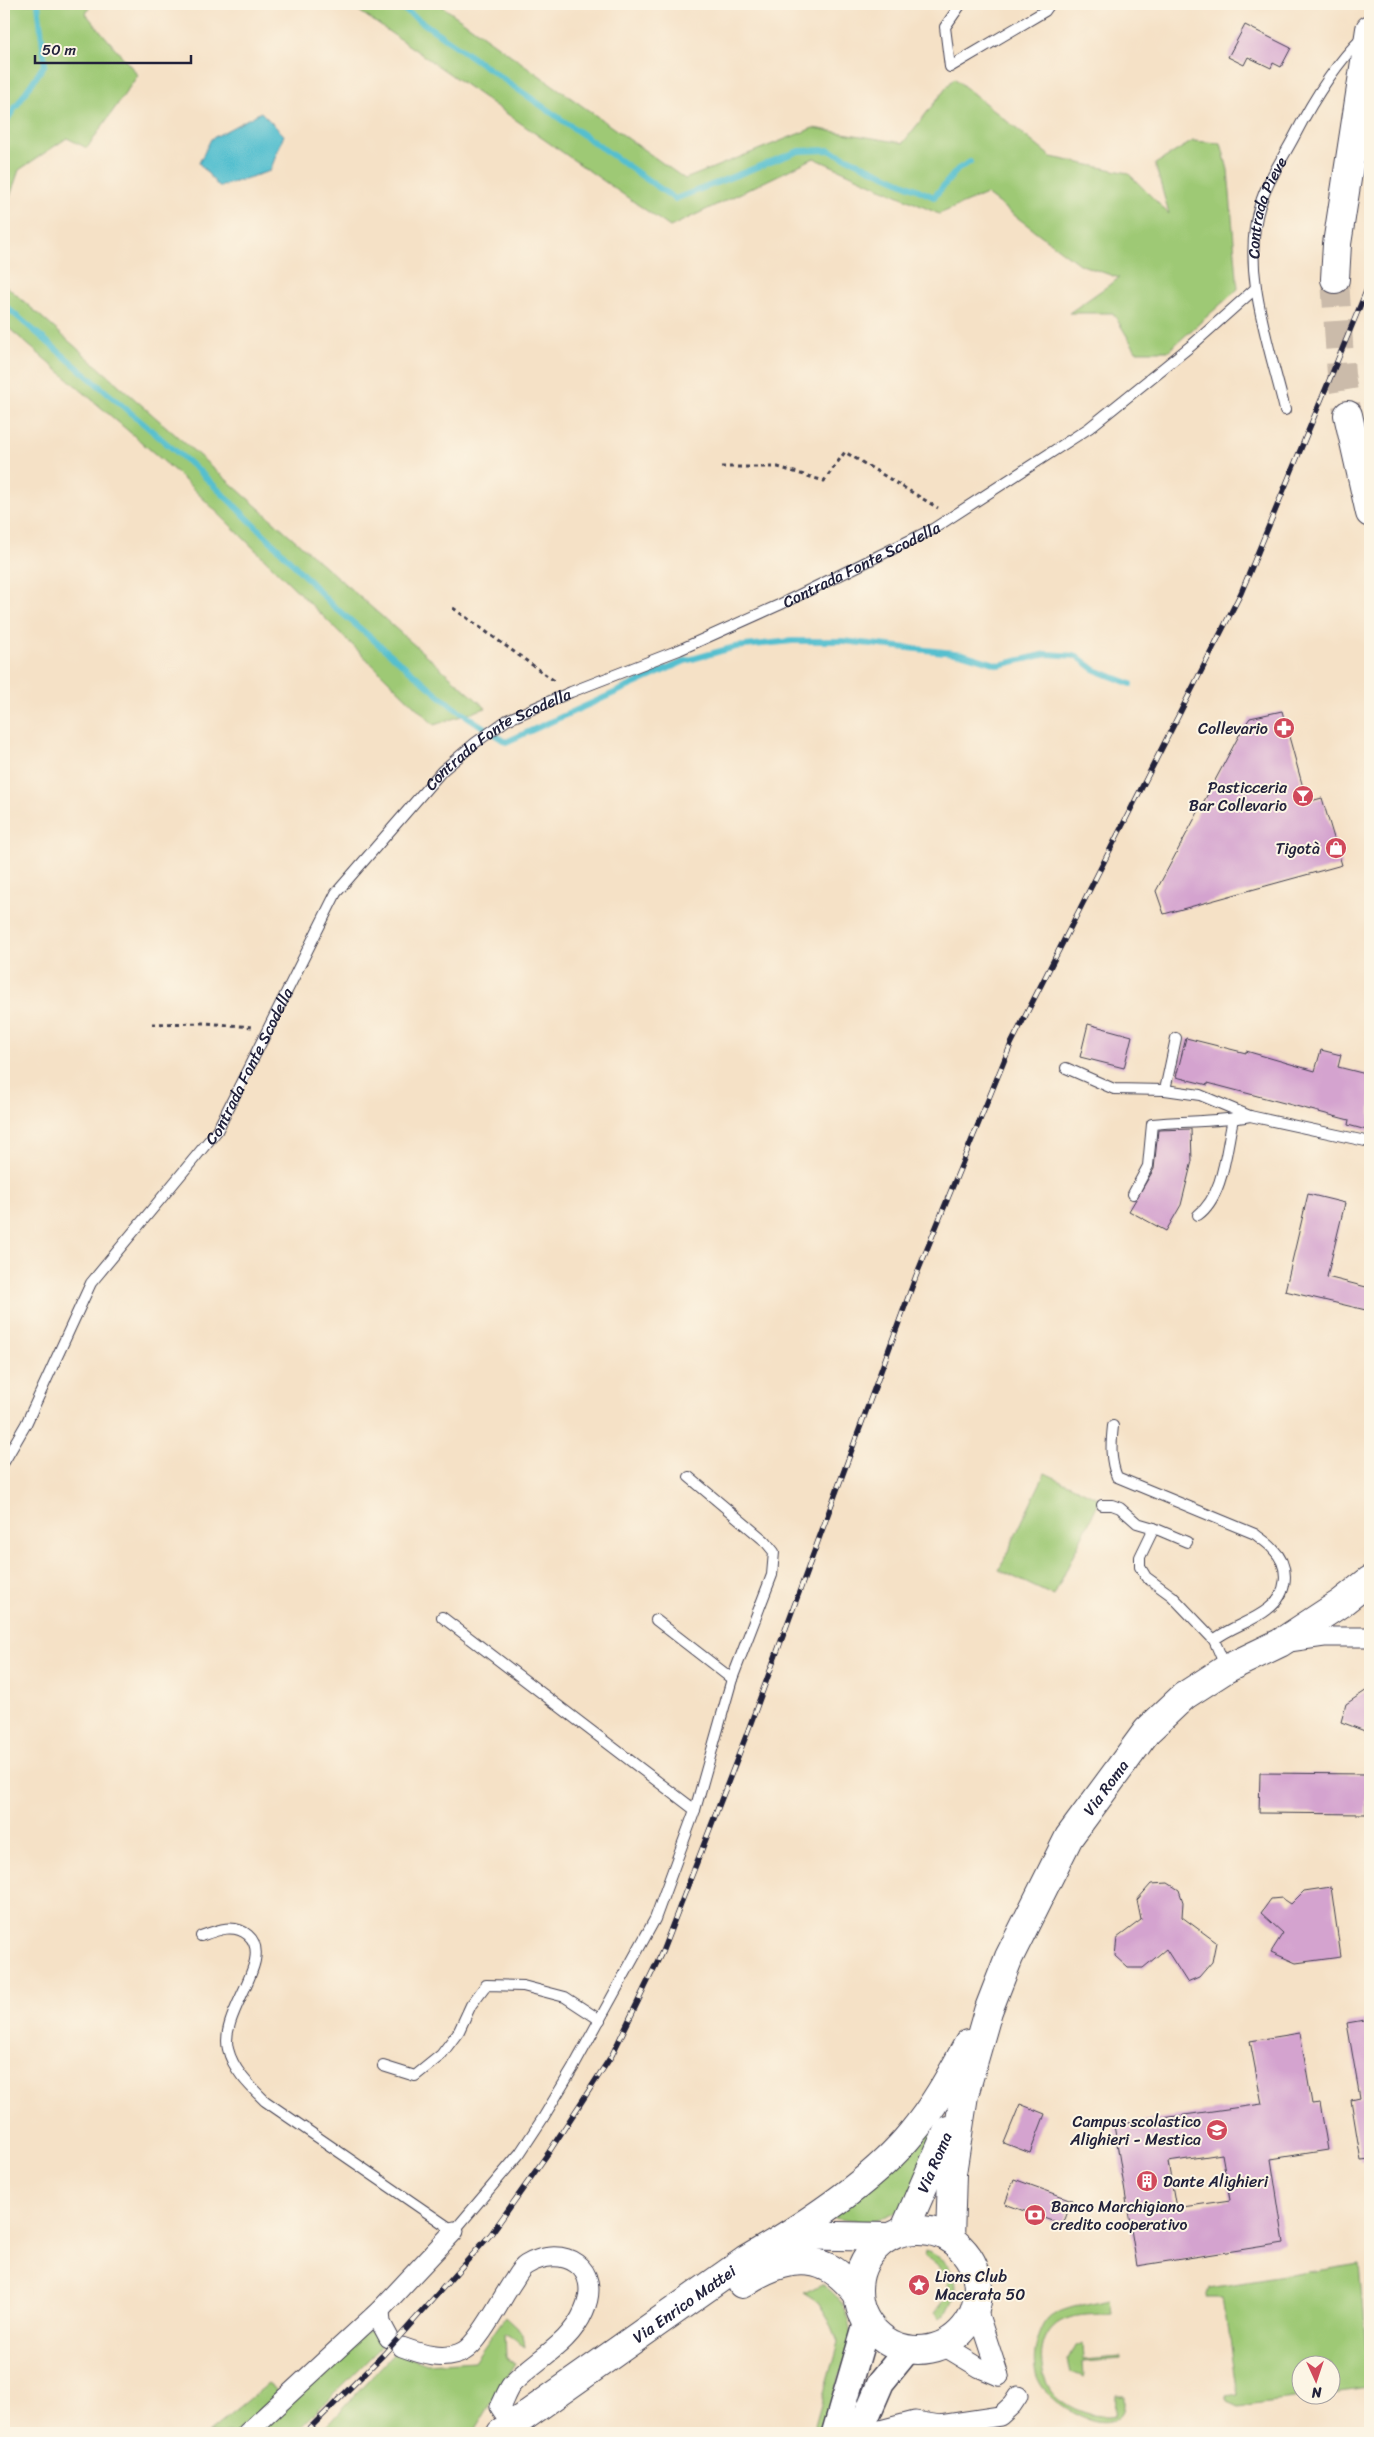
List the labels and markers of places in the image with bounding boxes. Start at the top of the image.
place label: Collevario [1198,714,1268,743]
pharmacy icon: Collevario [1272,716,1296,740]
place label: Pasticceria Bar Collevario [1189,773,1288,820]
bar icon: Pasticceria Bar Collevario [1291,784,1315,808]
place label: Tigotà [1275,834,1320,863]
shop icon: Tigotà [1324,836,1348,860]
place label: Campus scolastico Alighieri - Mestica [1069,2107,1201,2154]
school or university icon: Campus scolastico Alighieri - Mestica [1205,2118,1229,2142]
place label: Dante Alighieri [1163,2167,1269,2196]
building icon: Dante Alighieri [1135,2169,1159,2193]
place label: Banco Marchigiano credito cooperativo [1051,2192,1188,2239]
bank icon: Banco Marchigiano credito cooperativo [1023,2203,1047,2227]
place label: Lions Club Macerata 50 [935,2262,1025,2309]
place icon: Lions Club Macerata 50 [907,2273,931,2297]

